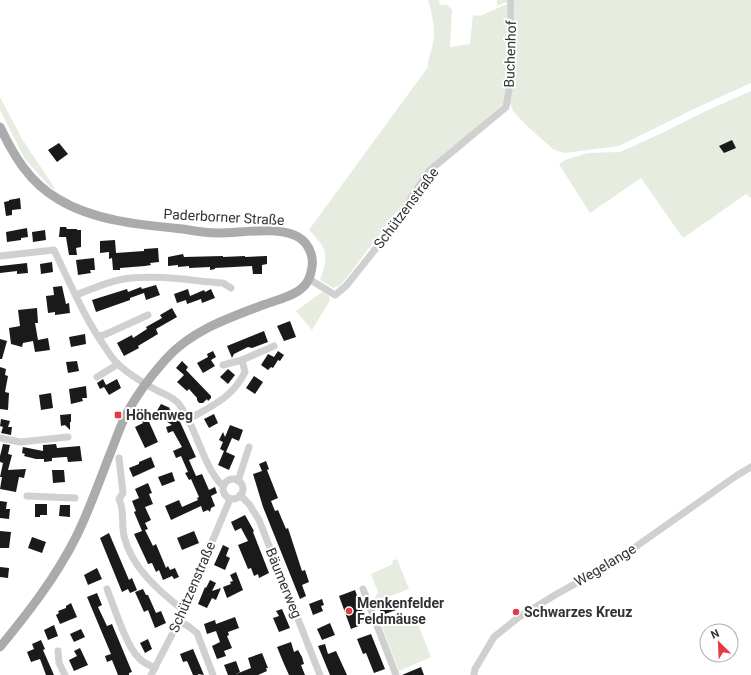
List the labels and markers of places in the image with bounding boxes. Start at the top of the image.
place label: Höhenweg [126,407,193,423]
marker: Höhenweg [113,410,123,420]
place label: Menkenfelder Feldmäuse [357,595,444,627]
place label: Schwarzes Kreuz [524,604,632,620]
marker: Menkenfelder Feldmäuse [344,606,354,616]
marker: Schwarzes Kreuz [511,607,521,617]

